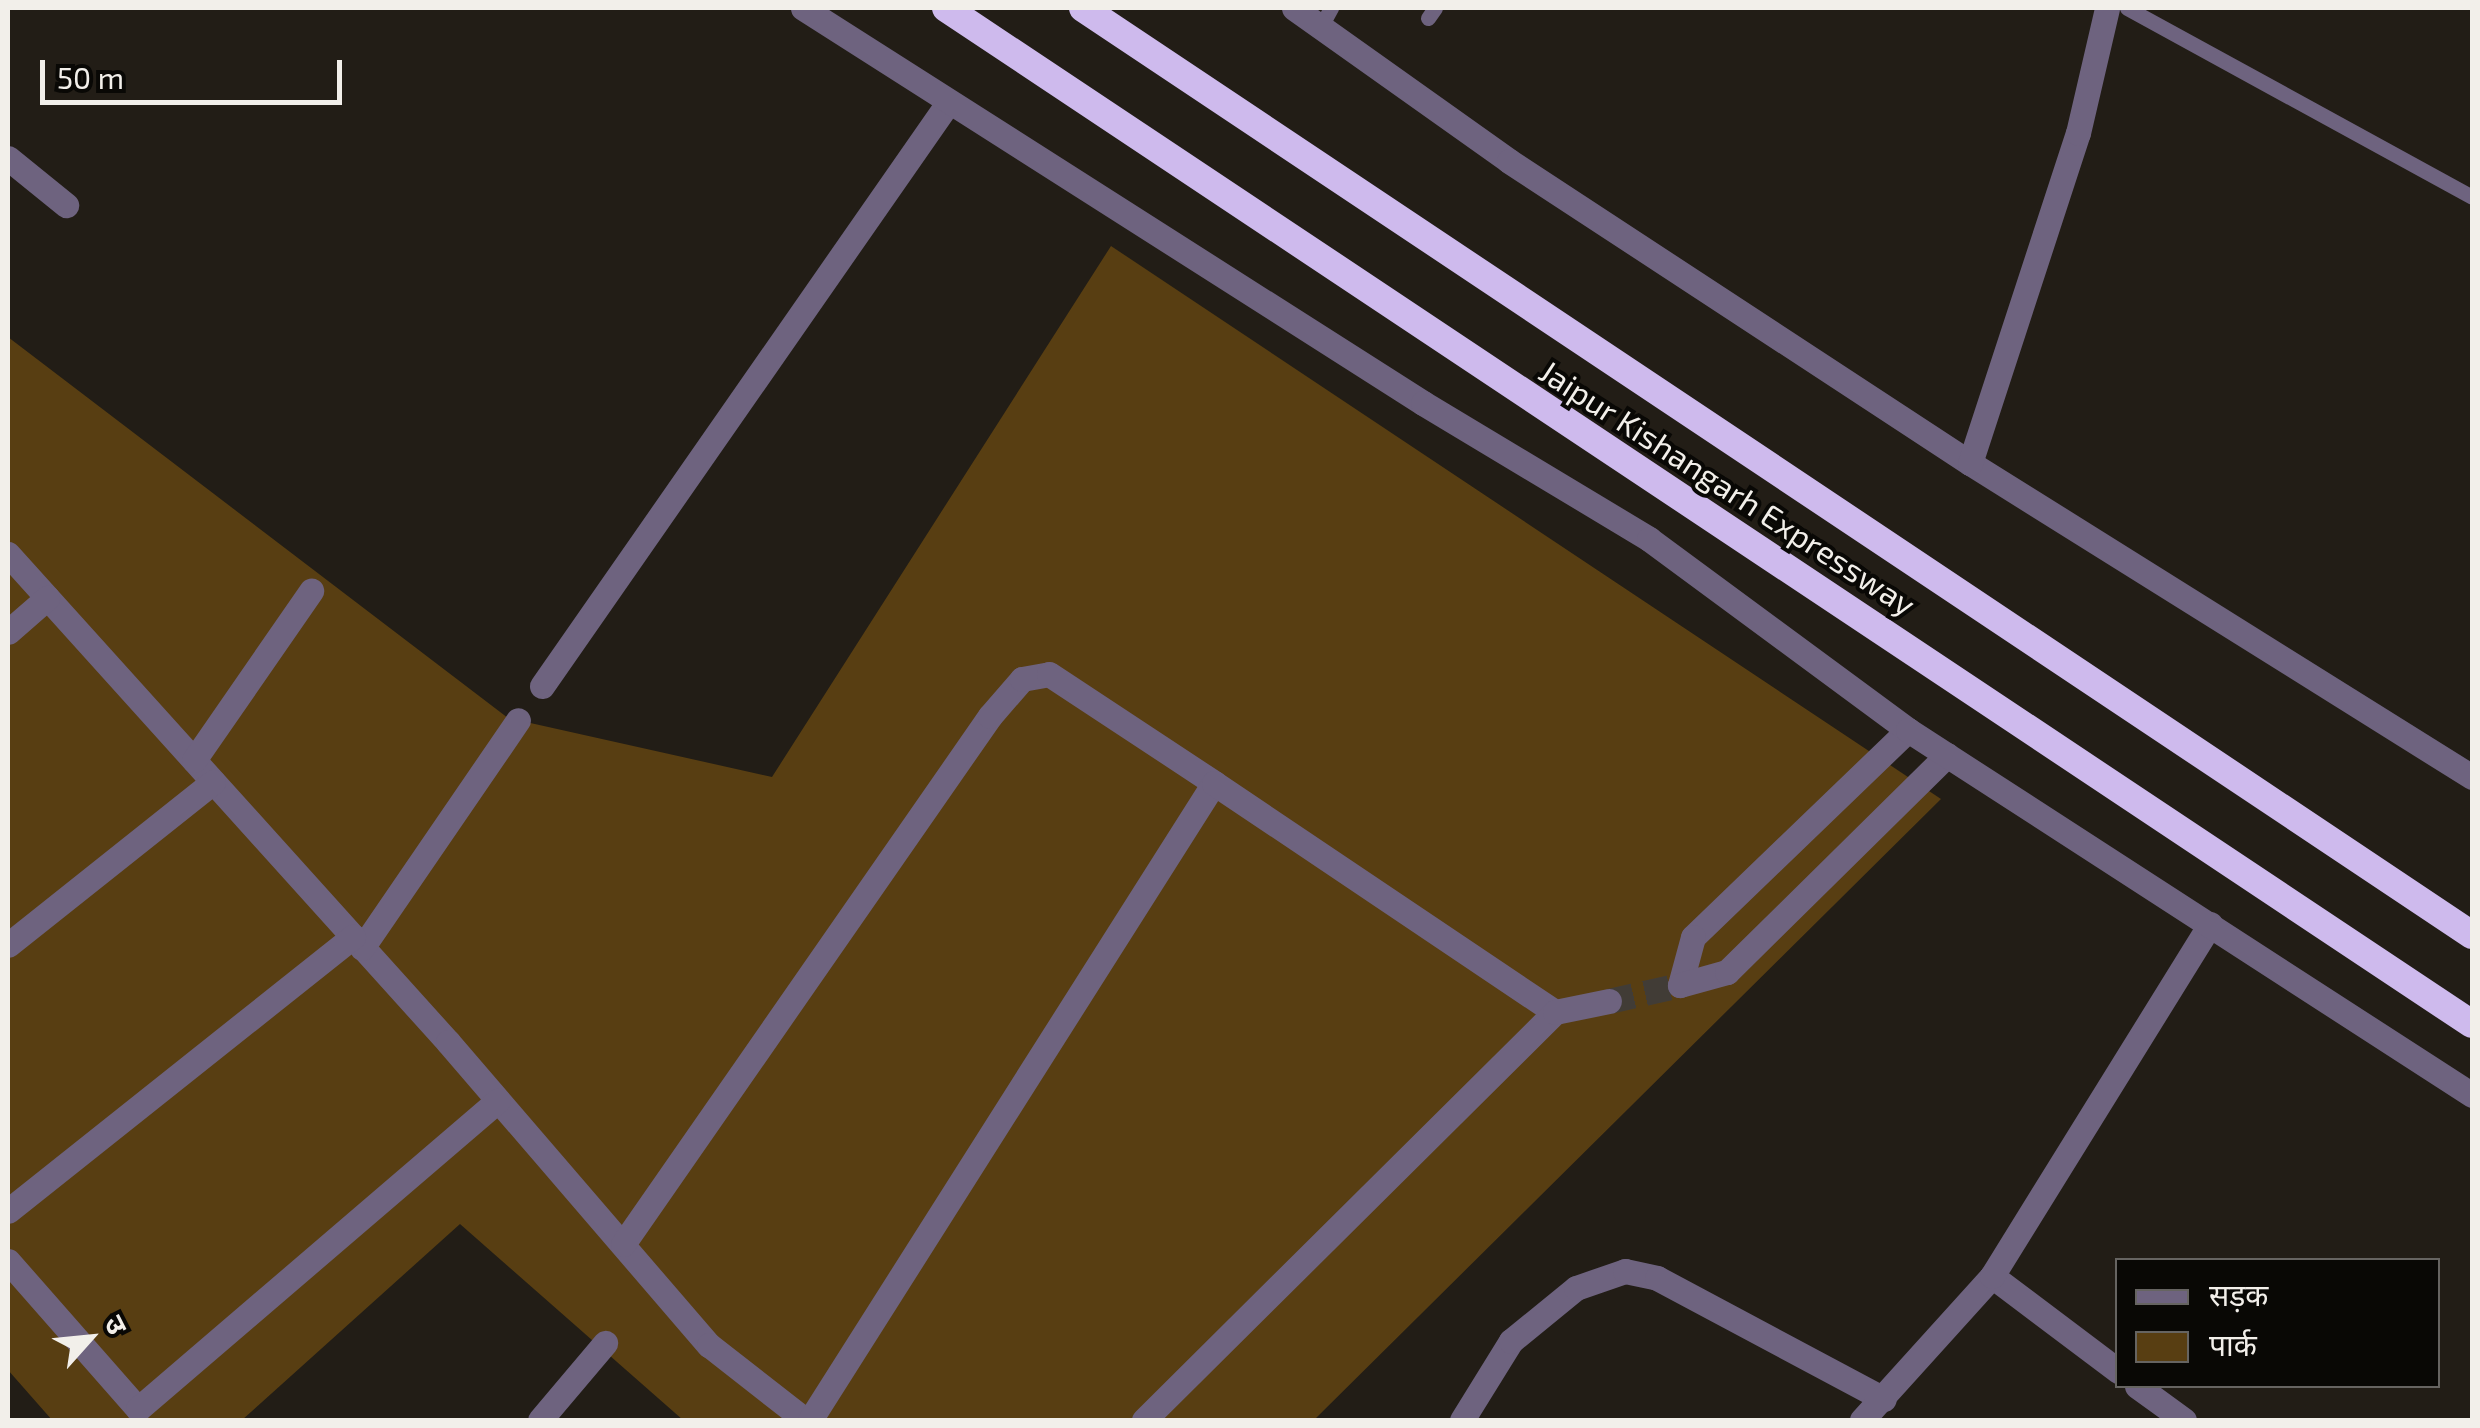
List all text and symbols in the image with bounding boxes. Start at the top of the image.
scale bar [45,40,348,102]
text: 50 m [57,59,124,95]
street label: Jaipur Kishangarh Expressway [1533,351,1923,623]
legend [2115,1258,2440,1388]
text: सड़क [2209,1276,2268,1312]
north arrow [40,1288,140,1388]
text: उ [98,1309,136,1339]
text: पार्क [2209,1326,2257,1362]

